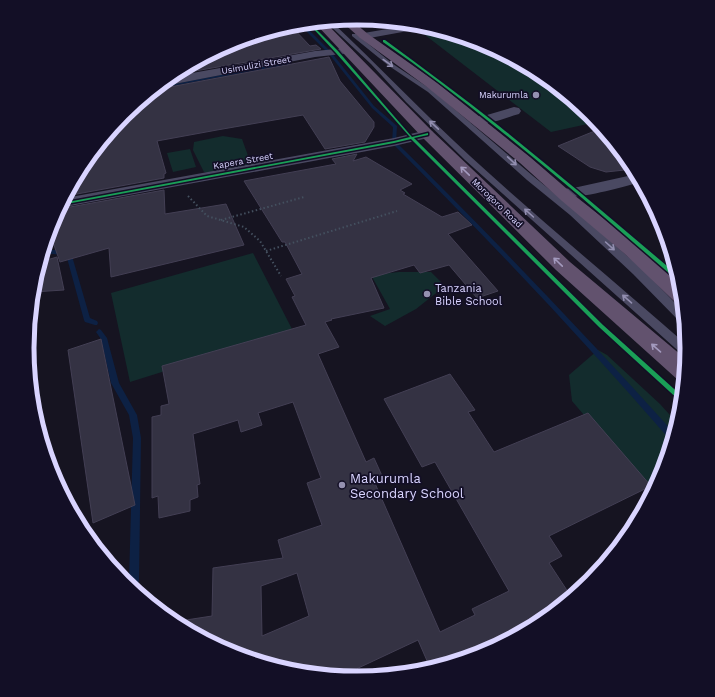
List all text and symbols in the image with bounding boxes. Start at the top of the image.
street label: Usimulizi Street [221,54,292,76]
one-way arrow [383,58,394,67]
place label: Makurumla [479,90,528,100]
marker: Makurumla [531,90,541,100]
one-way arrow [428,121,439,130]
street label: Kapera Street [212,151,274,171]
one-way arrow [506,156,516,165]
one-way arrow [460,167,470,176]
street label: Morogoro Road [470,176,524,230]
one-way arrow [524,209,534,218]
one-way arrow [604,241,614,250]
one-way arrow [553,257,563,267]
place label: Tanzania Bible School [435,282,503,308]
marker: Tanzania Bible School [422,289,432,299]
one-way arrow [622,295,632,304]
one-way arrow [651,343,661,352]
place label: Makurumla Secondary School [350,471,464,501]
marker: Makurumla Secondary School [337,480,347,490]

